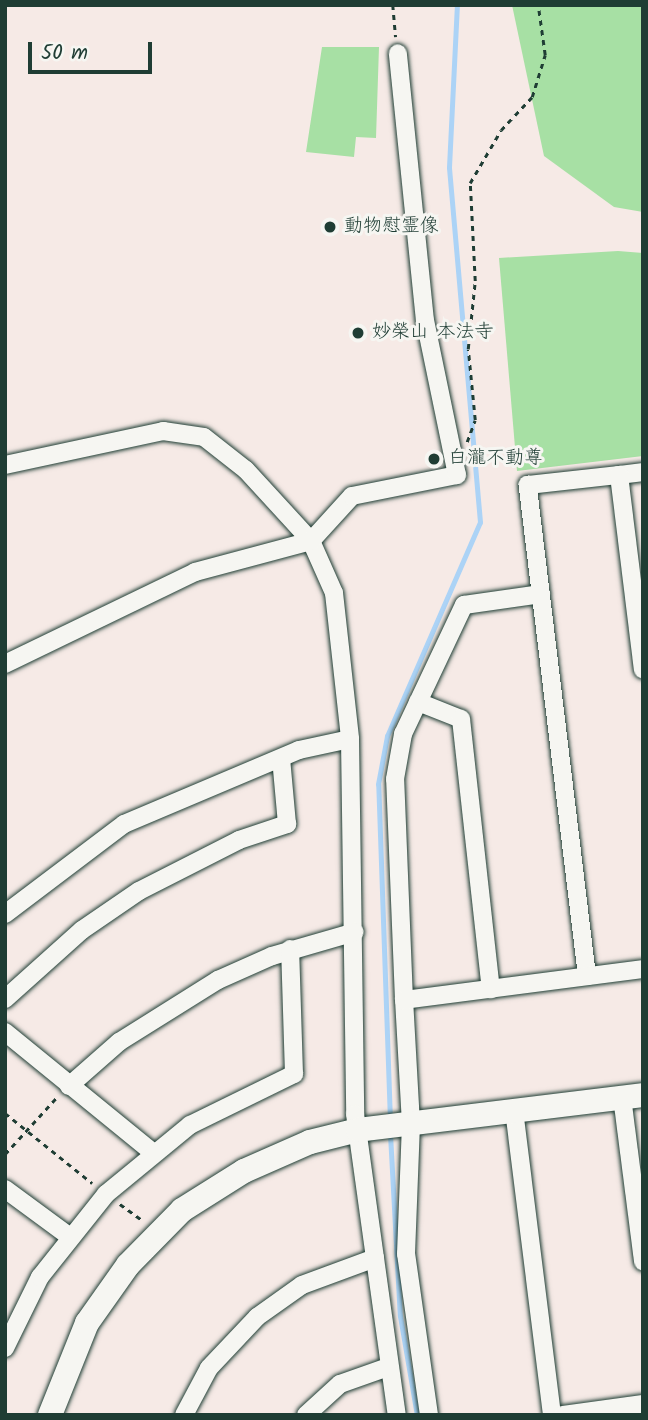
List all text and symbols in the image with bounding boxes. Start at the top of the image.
scale bar [32,28,156,72]
text: 50 m [41,37,88,70]
place label: 動物慰霊像 [344,216,439,238]
marker: 動物慰霊像 [322,219,338,235]
place label: 妙榮山 本法寺 [372,322,494,344]
marker: 妙榮山 本法寺 [350,325,366,341]
place label: 白瀧不動尊 [448,448,543,470]
marker: 白瀧不動尊 [426,451,442,467]

